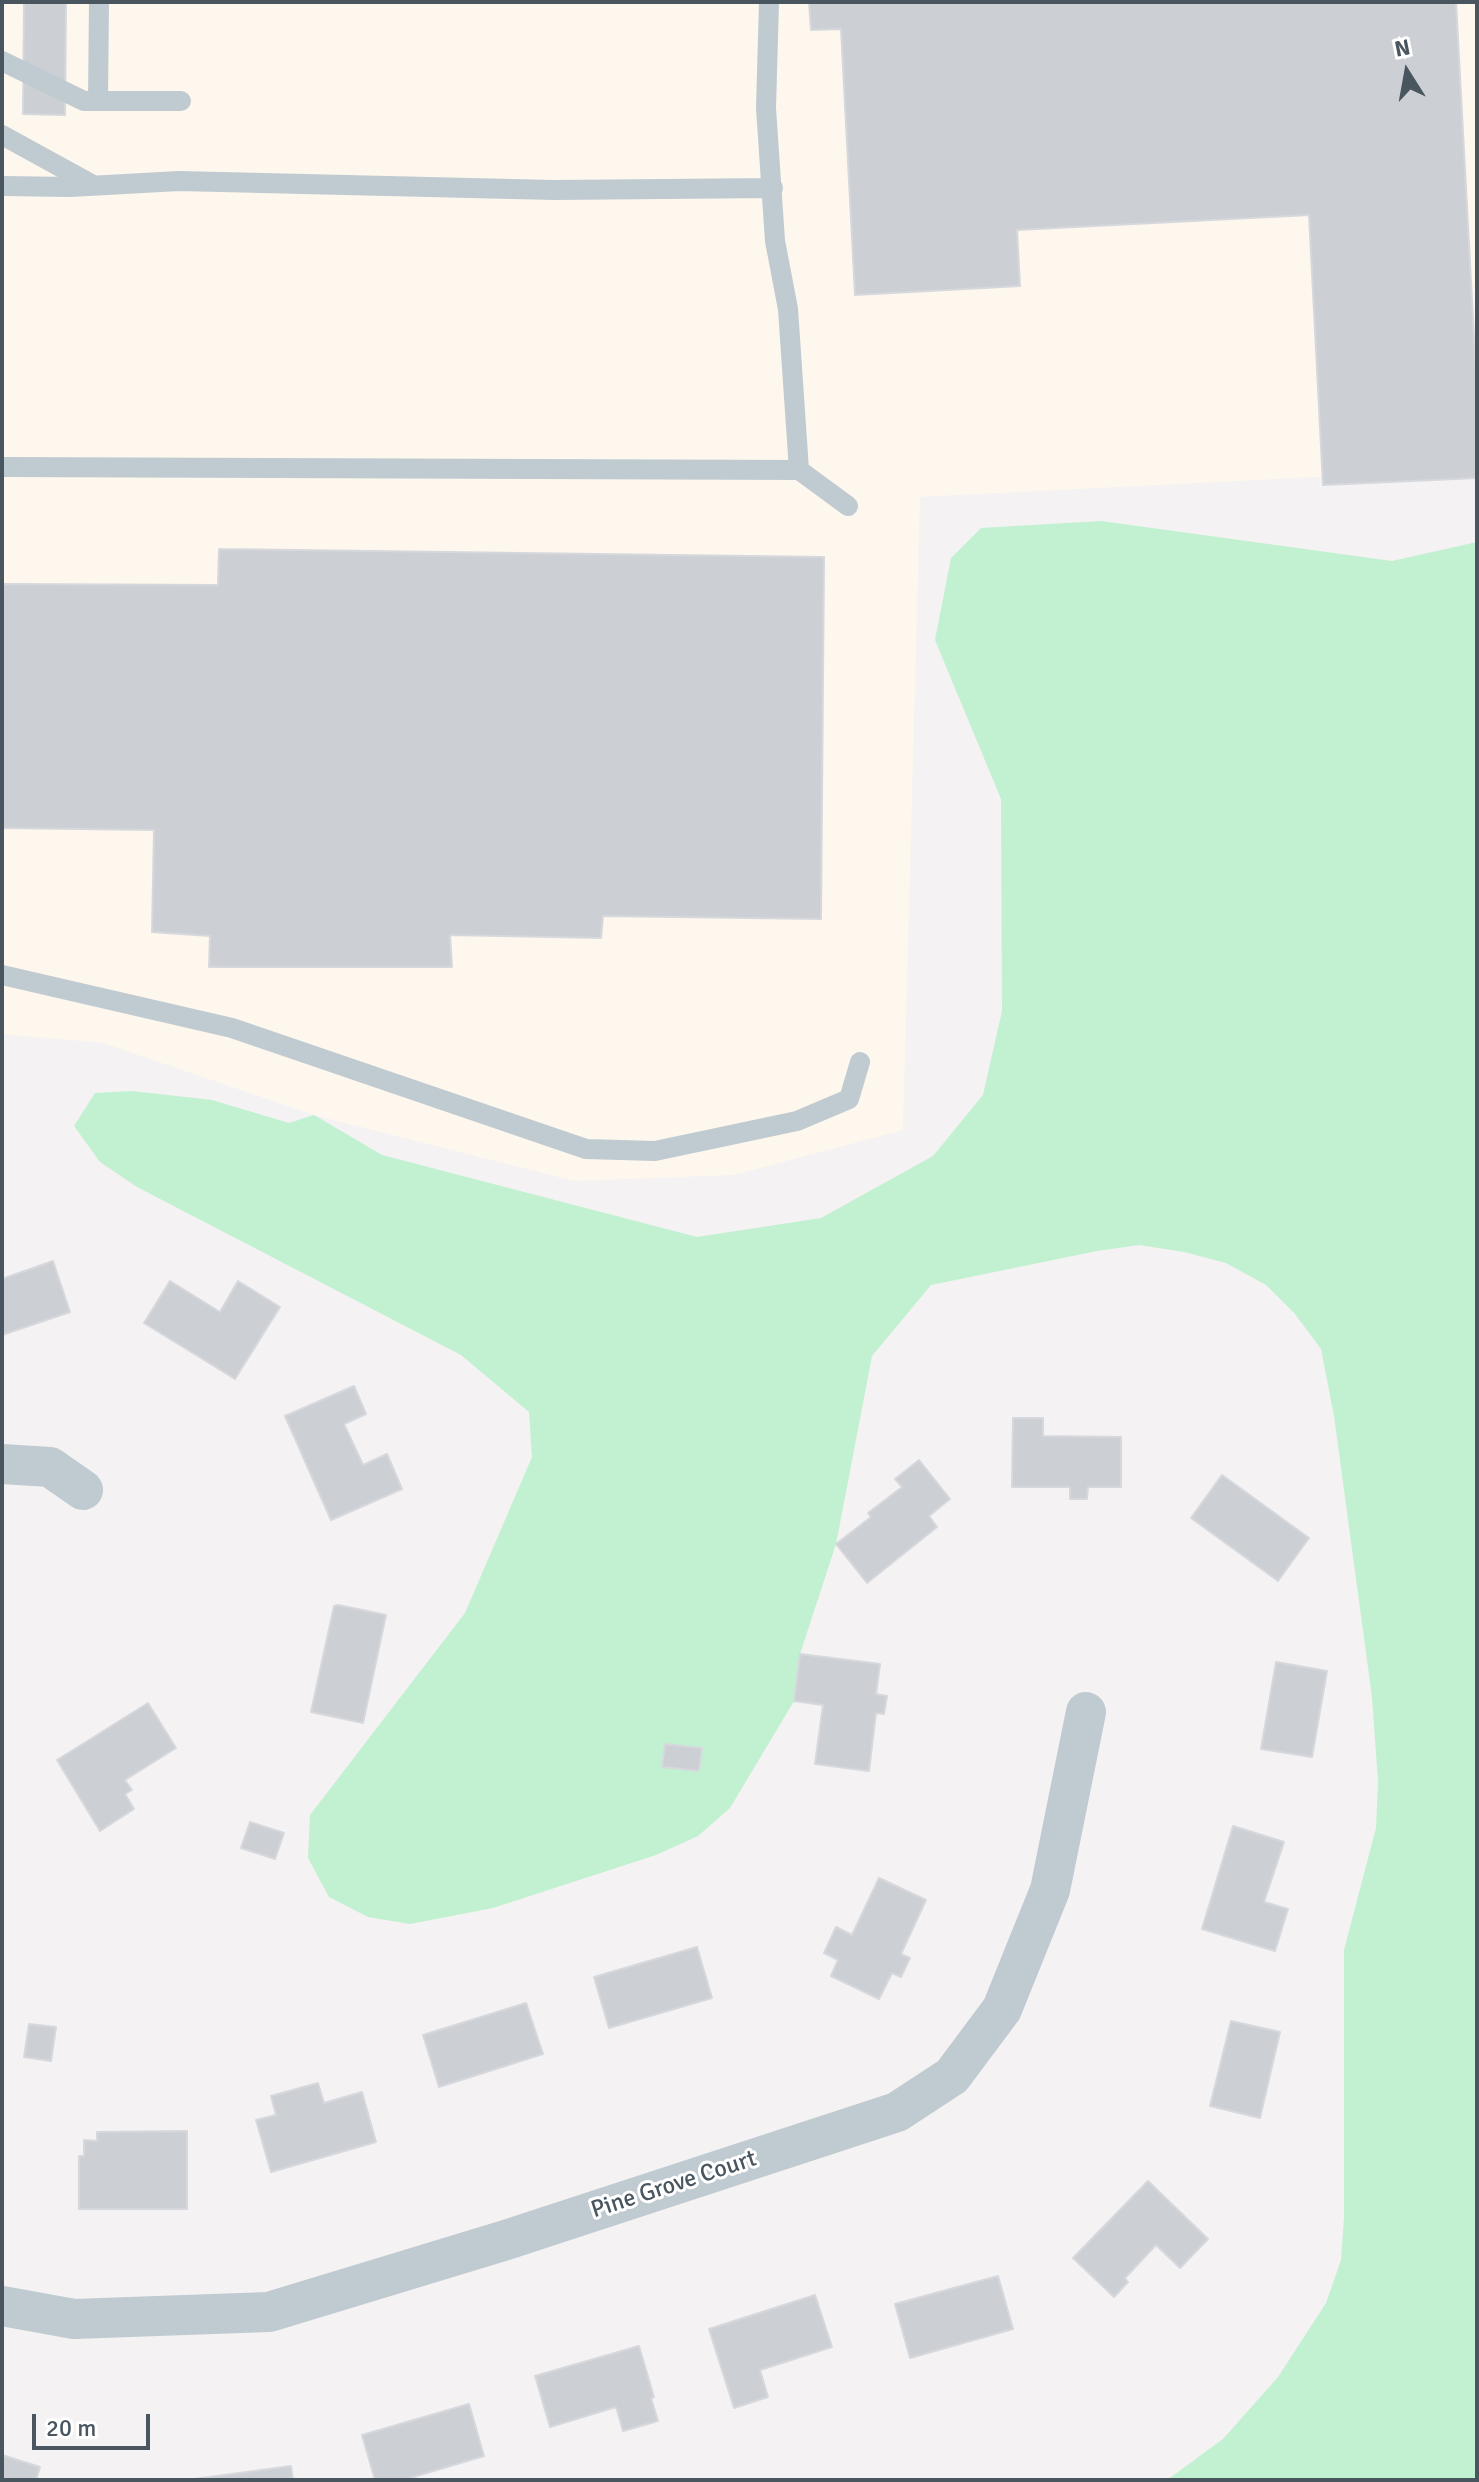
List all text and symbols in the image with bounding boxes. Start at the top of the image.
north arrow [1367,32,1447,112]
text: N [1392,33,1412,63]
street label: Pine Grove Court [588,2145,760,2225]
scale bar [36,2398,154,2448]
text: 20 m [46,2413,96,2443]

